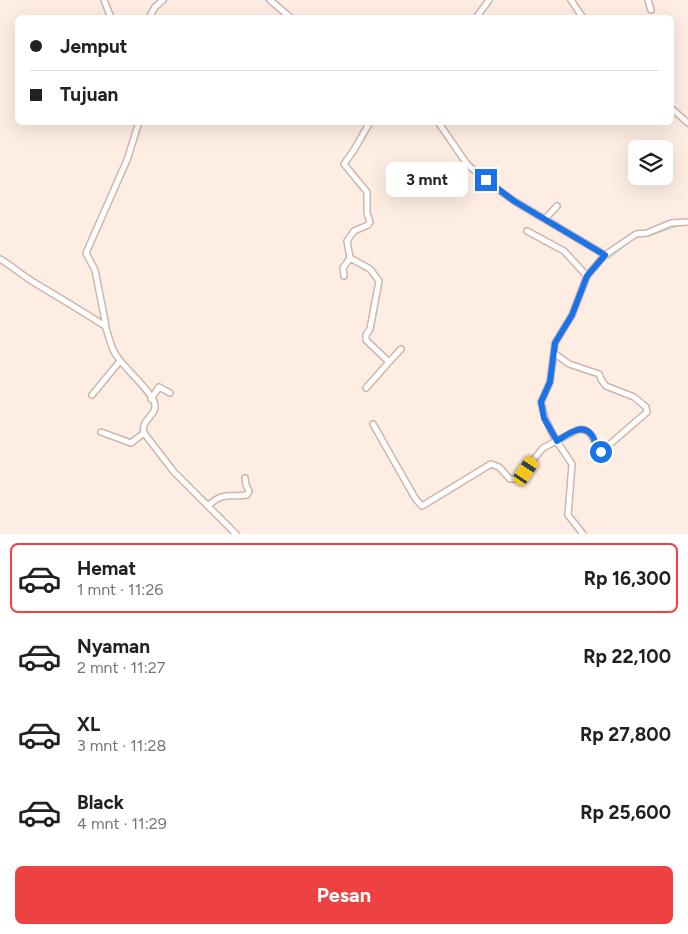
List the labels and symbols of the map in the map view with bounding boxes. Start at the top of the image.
callout: 3 mnt [386,162,468,198]
route end [475,169,497,191]
route start [590,441,612,463]
car [511,454,540,488]

